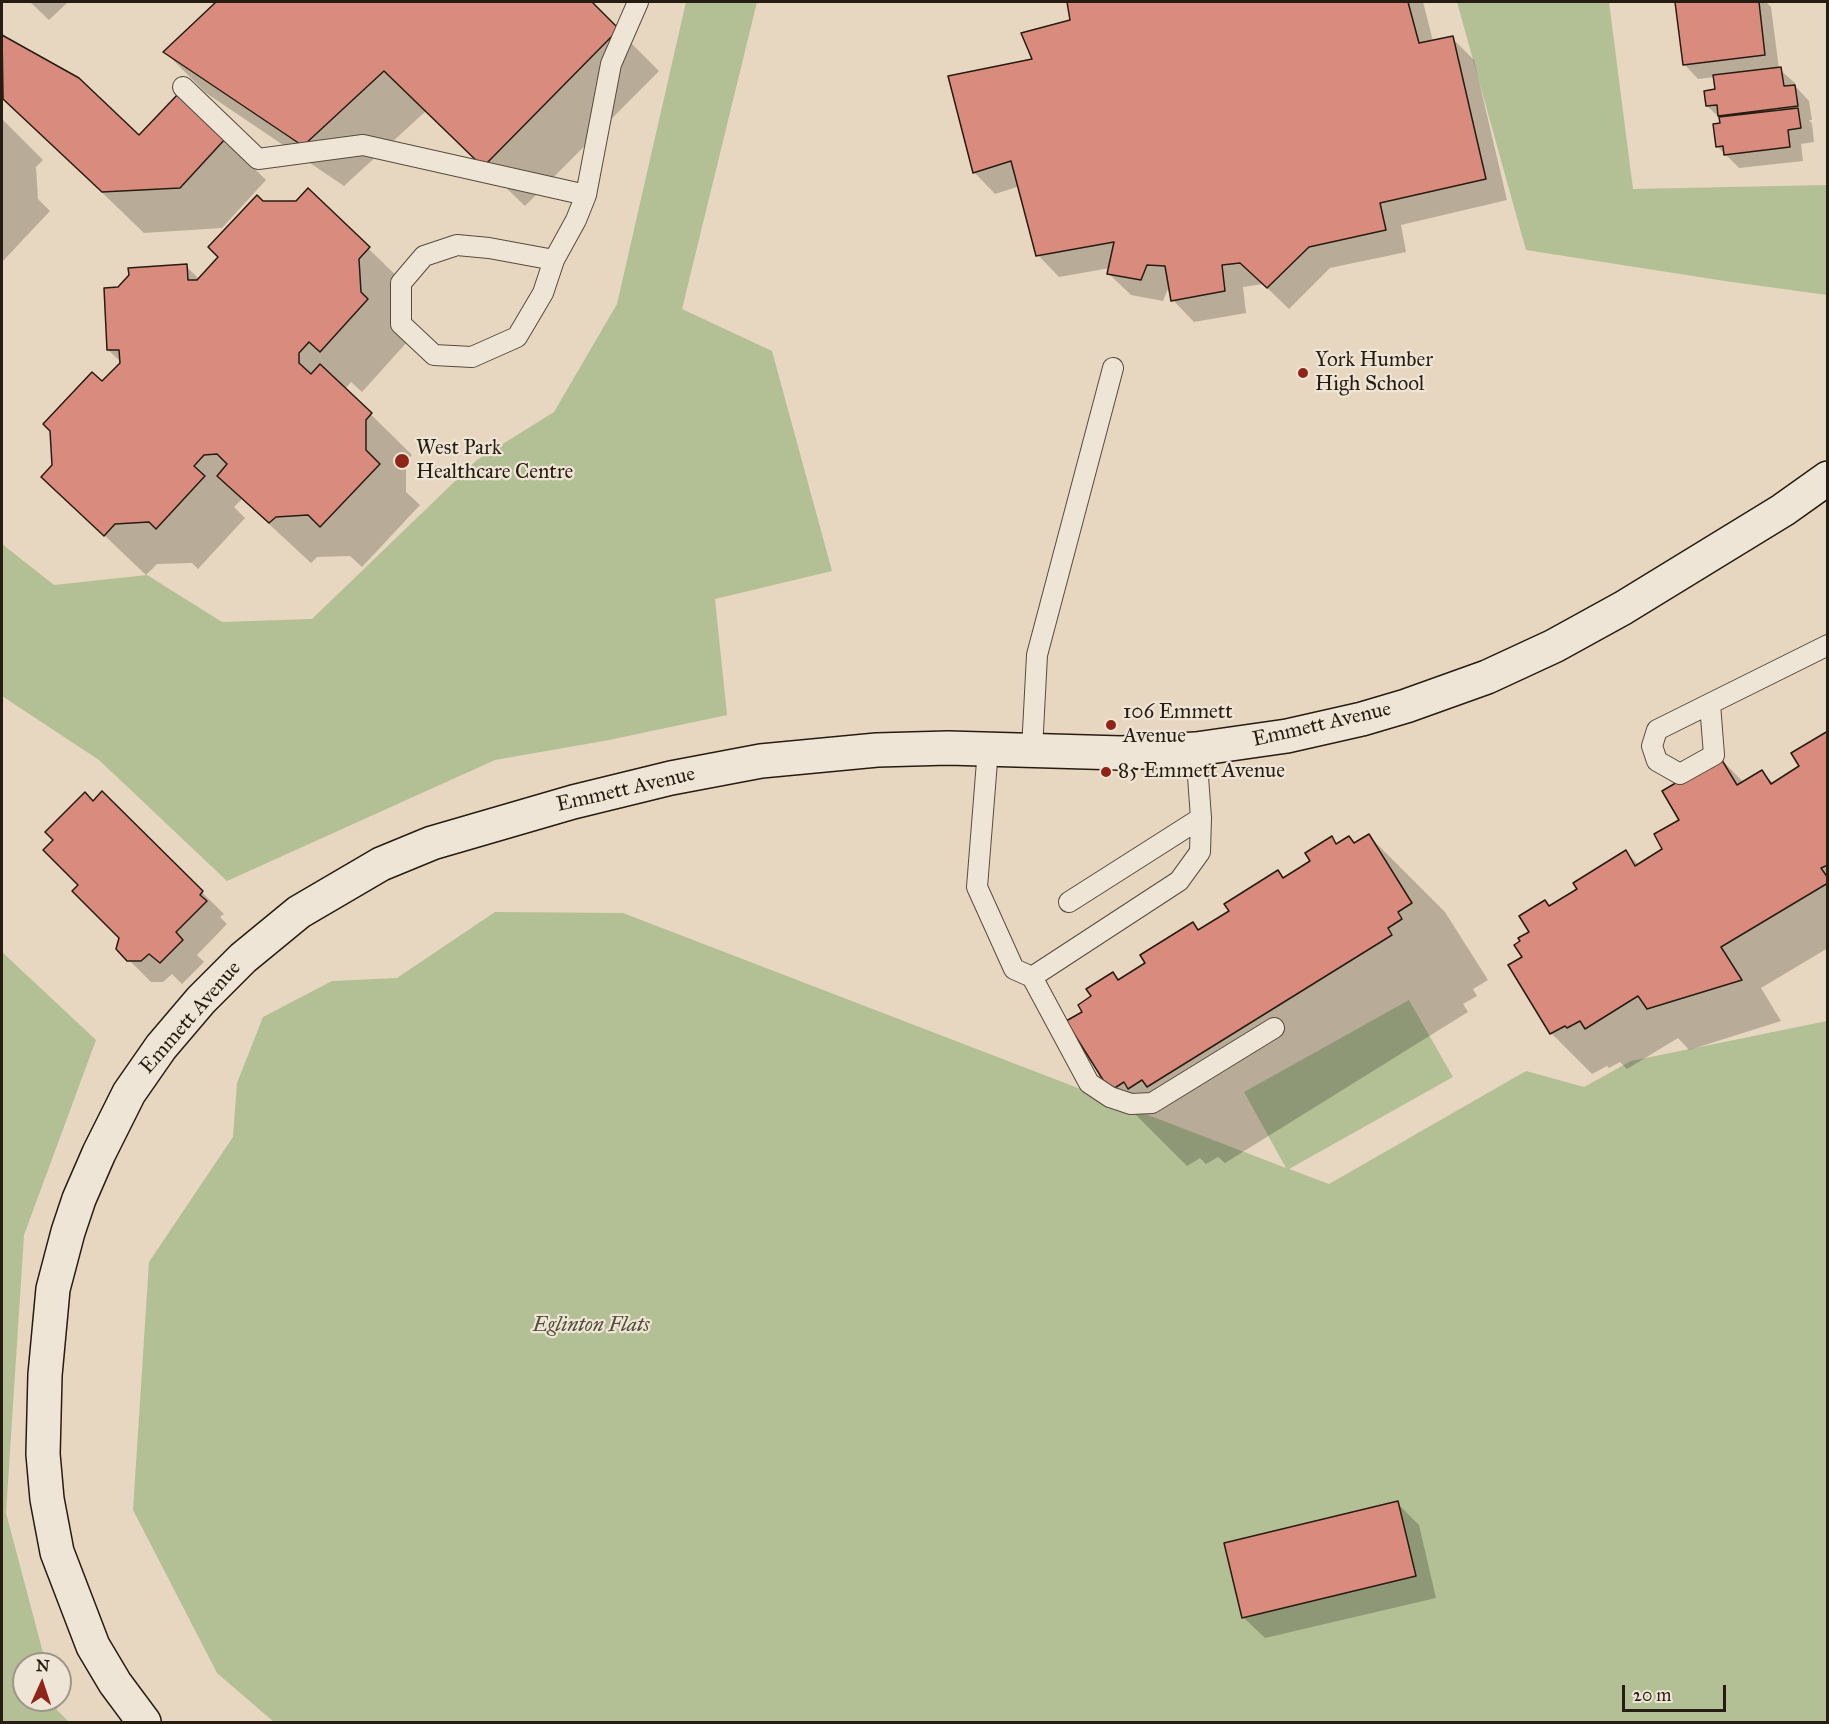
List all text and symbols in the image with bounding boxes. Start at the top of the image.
place label: York Humber High School [1315,348,1433,398]
marker: York Humber High School [1296,366,1310,380]
place label: West Park Healthcare Centre [416,436,573,486]
marker: West Park Healthcare Centre [393,452,411,470]
street label: Emmett Avenue [1250,697,1394,753]
place label: 106 Emmett Avenue [1123,700,1233,750]
marker: 106 Emmett Avenue [1104,718,1118,732]
place label: 85 Emmett Avenue [1118,759,1285,785]
street label: Emmett Avenue [554,762,698,818]
marker: 85 Emmett Avenue [1099,765,1113,779]
street label: Emmett Avenue [135,956,247,1080]
park label: Eglinton Flats [532,1313,650,1339]
north arrow [12,1652,72,1712]
text: N [36,1656,50,1675]
scale bar [1625,1673,1728,1711]
text: 20 m [1633,1684,1671,1706]

